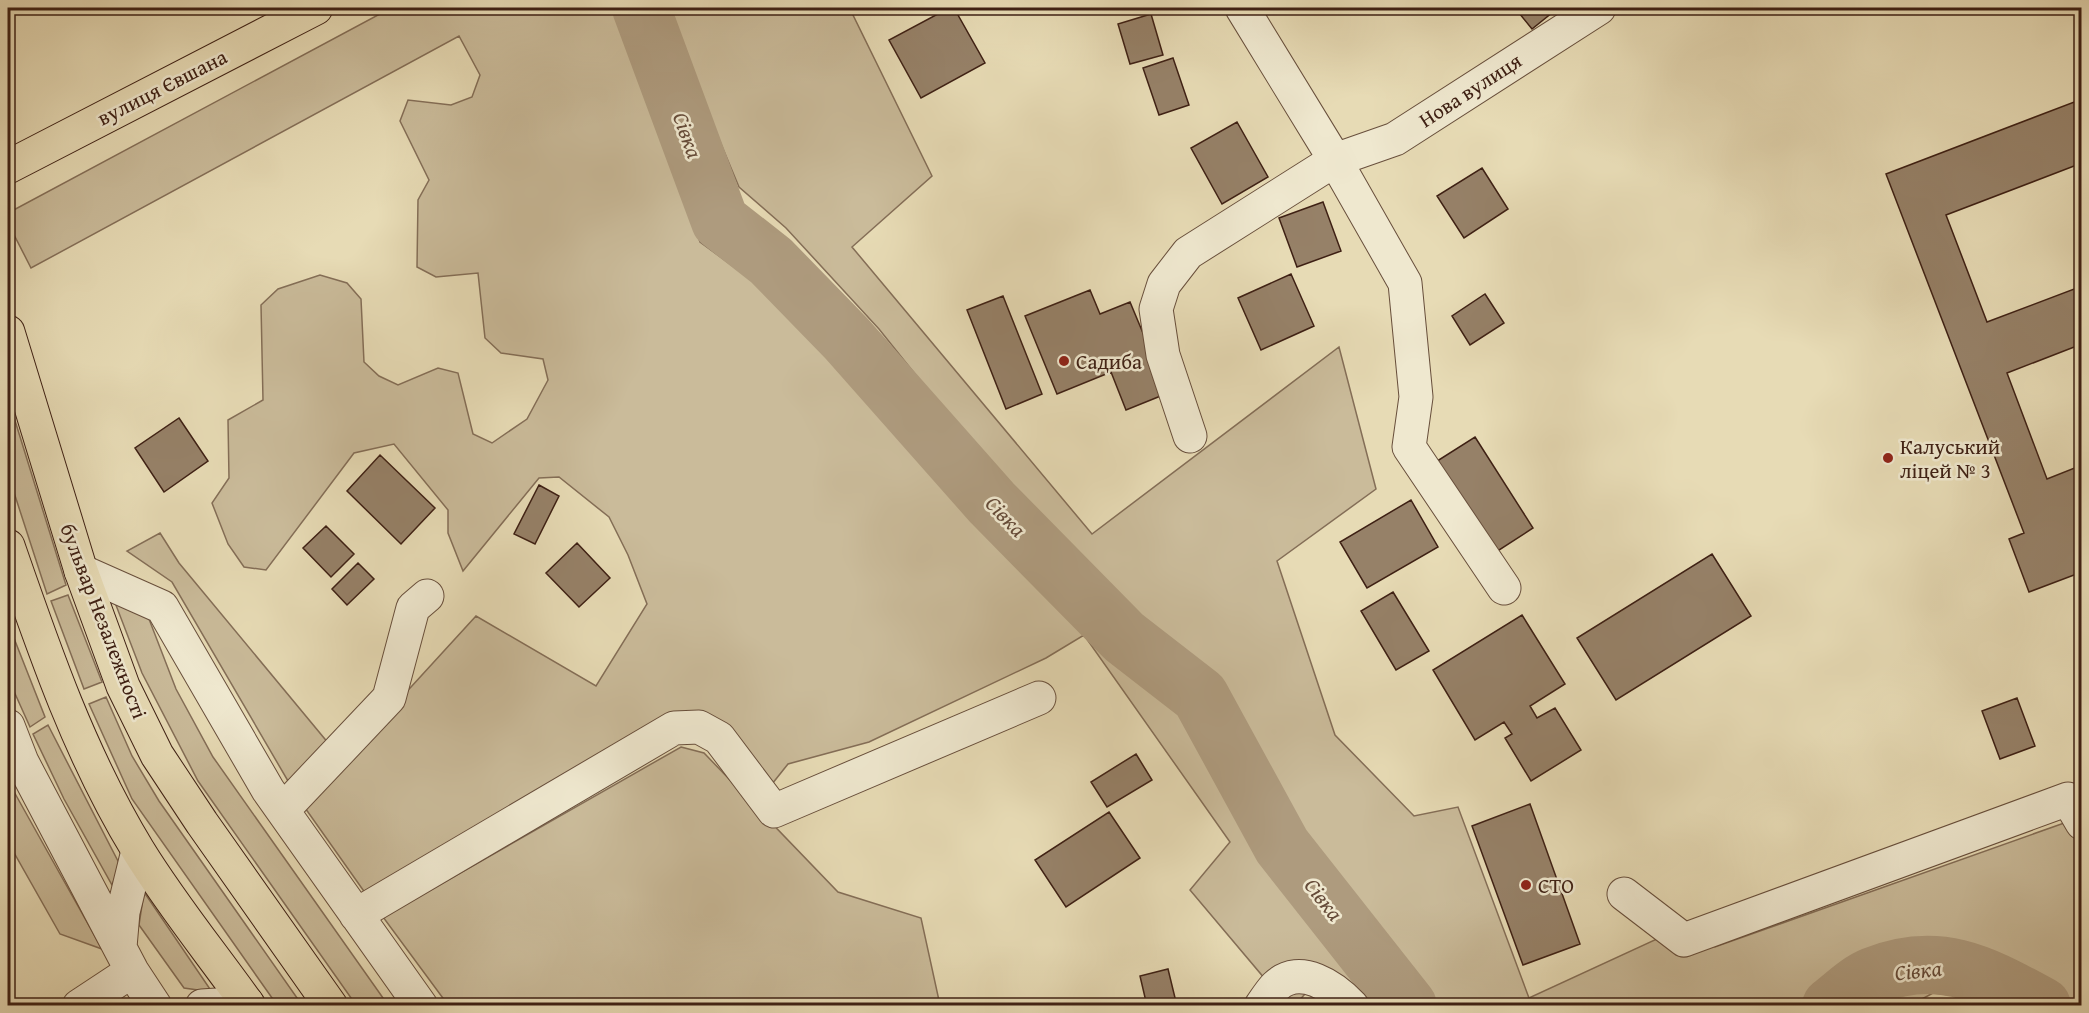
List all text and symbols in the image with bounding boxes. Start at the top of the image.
street label: вулиця Євшана [92,41,232,133]
street label: Нова вулиця [1412,45,1528,135]
water label: Сівка [665,107,711,163]
place label: Садиба [1076,346,1142,377]
marker: Садиба [1057,354,1071,368]
place label: Калуський ліцей № 3 [1900,431,2000,486]
marker: Калуський ліцей № 3 [1881,451,1895,465]
water label: Сівка [978,488,1034,544]
street label: бульвар Незалежності [52,519,156,723]
place label: СТО [1538,870,1574,901]
water label: Сівка [1297,871,1351,927]
marker: СТО [1519,878,1533,892]
water label: Сівка [1893,952,1943,988]

